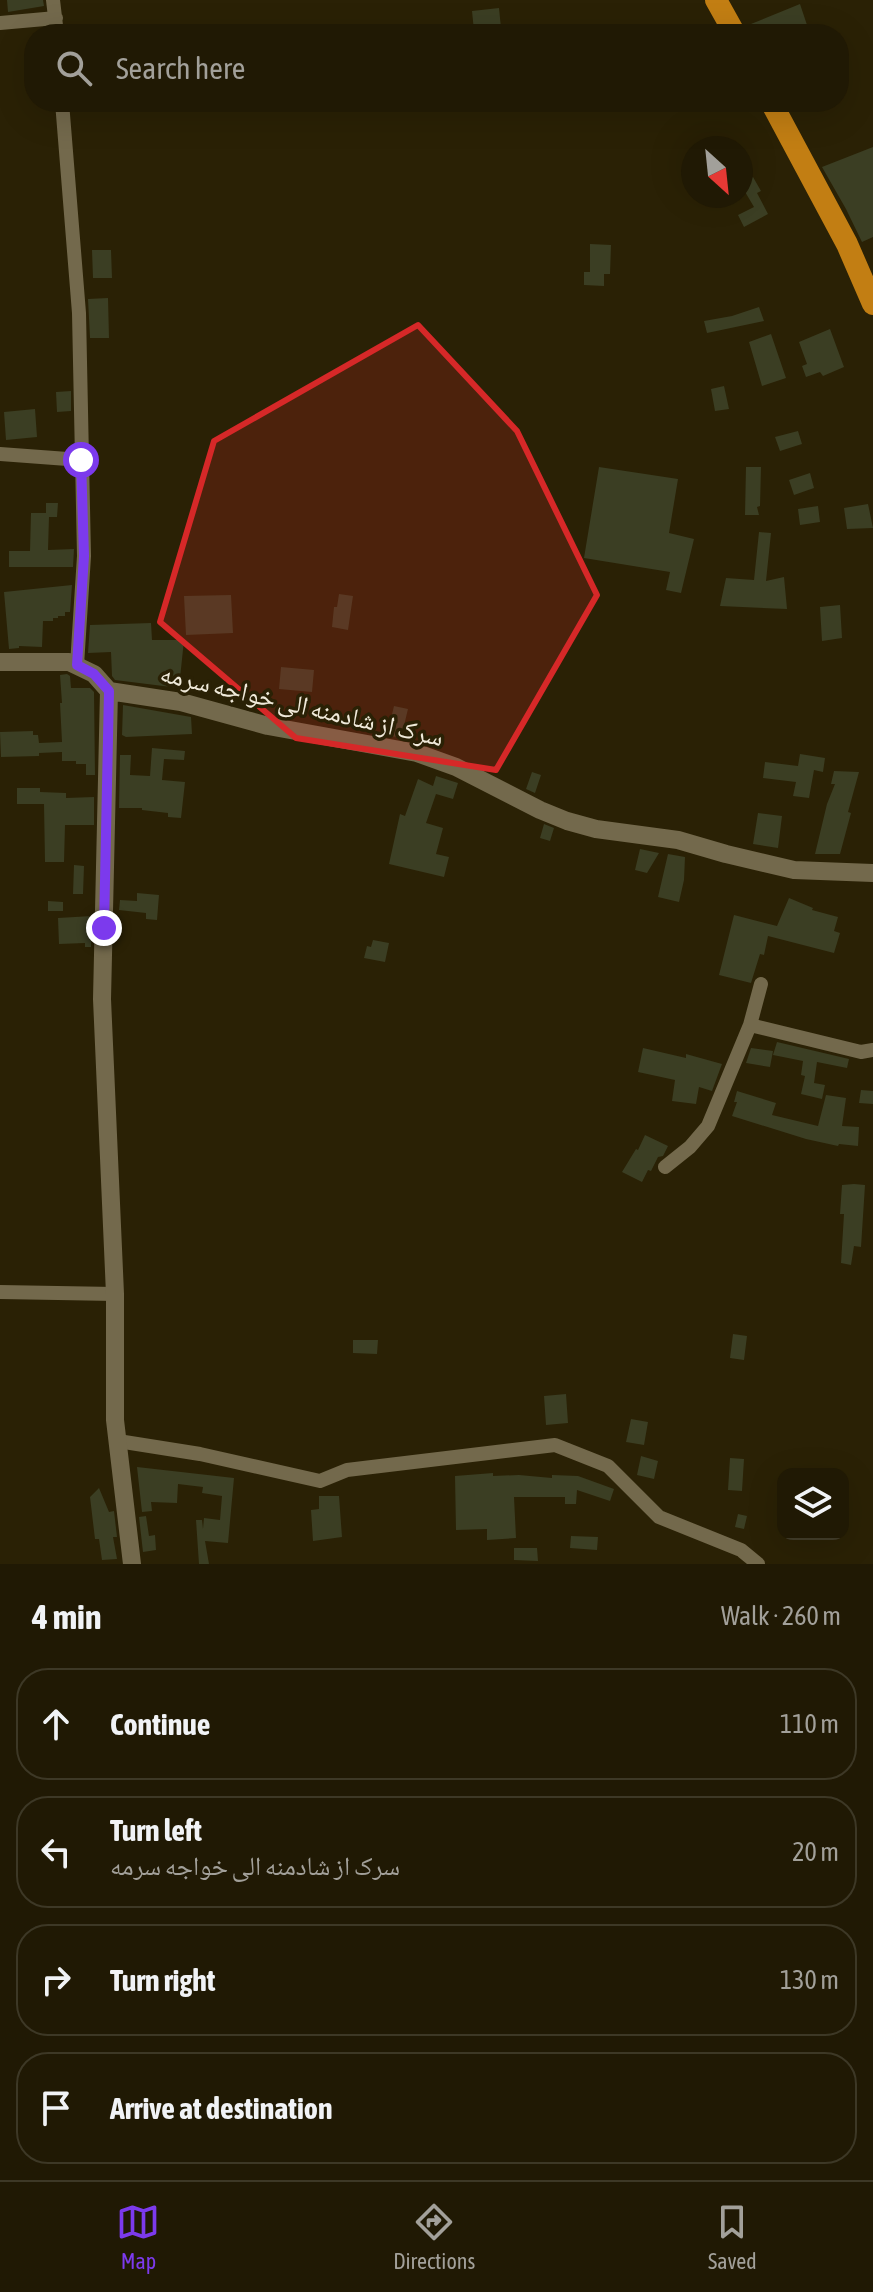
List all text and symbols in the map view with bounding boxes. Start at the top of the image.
search box [24,24,849,112]
icon: search [52,46,96,90]
text: Search here [116,51,245,85]
north arrow [681,136,753,208]
route start [63,442,99,478]
street label: سرک از شادمنه الی خواجه سرمه [157,658,447,753]
route end [86,910,122,946]
map controls [777,1468,849,1540]
button: layers [777,1468,849,1540]
text: 4 min [32,1597,101,1636]
text: Walk · 260 m [721,1601,841,1631]
icon: ahead [34,1702,78,1746]
text: Continue [110,1707,210,1741]
text: 110 m [780,1709,839,1739]
text: Turn left [110,1813,202,1847]
icon: left [34,1830,78,1874]
text: 20 m [792,1837,839,1867]
text: سرک از شادمنه الی خواجه سرمه [110,1851,400,1881]
icon: right [34,1958,78,2002]
text: Turn right [110,1963,216,1997]
text: 130 m [780,1965,839,1995]
icon: arrive [34,2086,78,2130]
text: Arrive at destination [110,2091,332,2125]
tab: Map [116,2200,160,2274]
tab: Directions [393,2200,475,2274]
tab: Saved [708,2200,757,2274]

